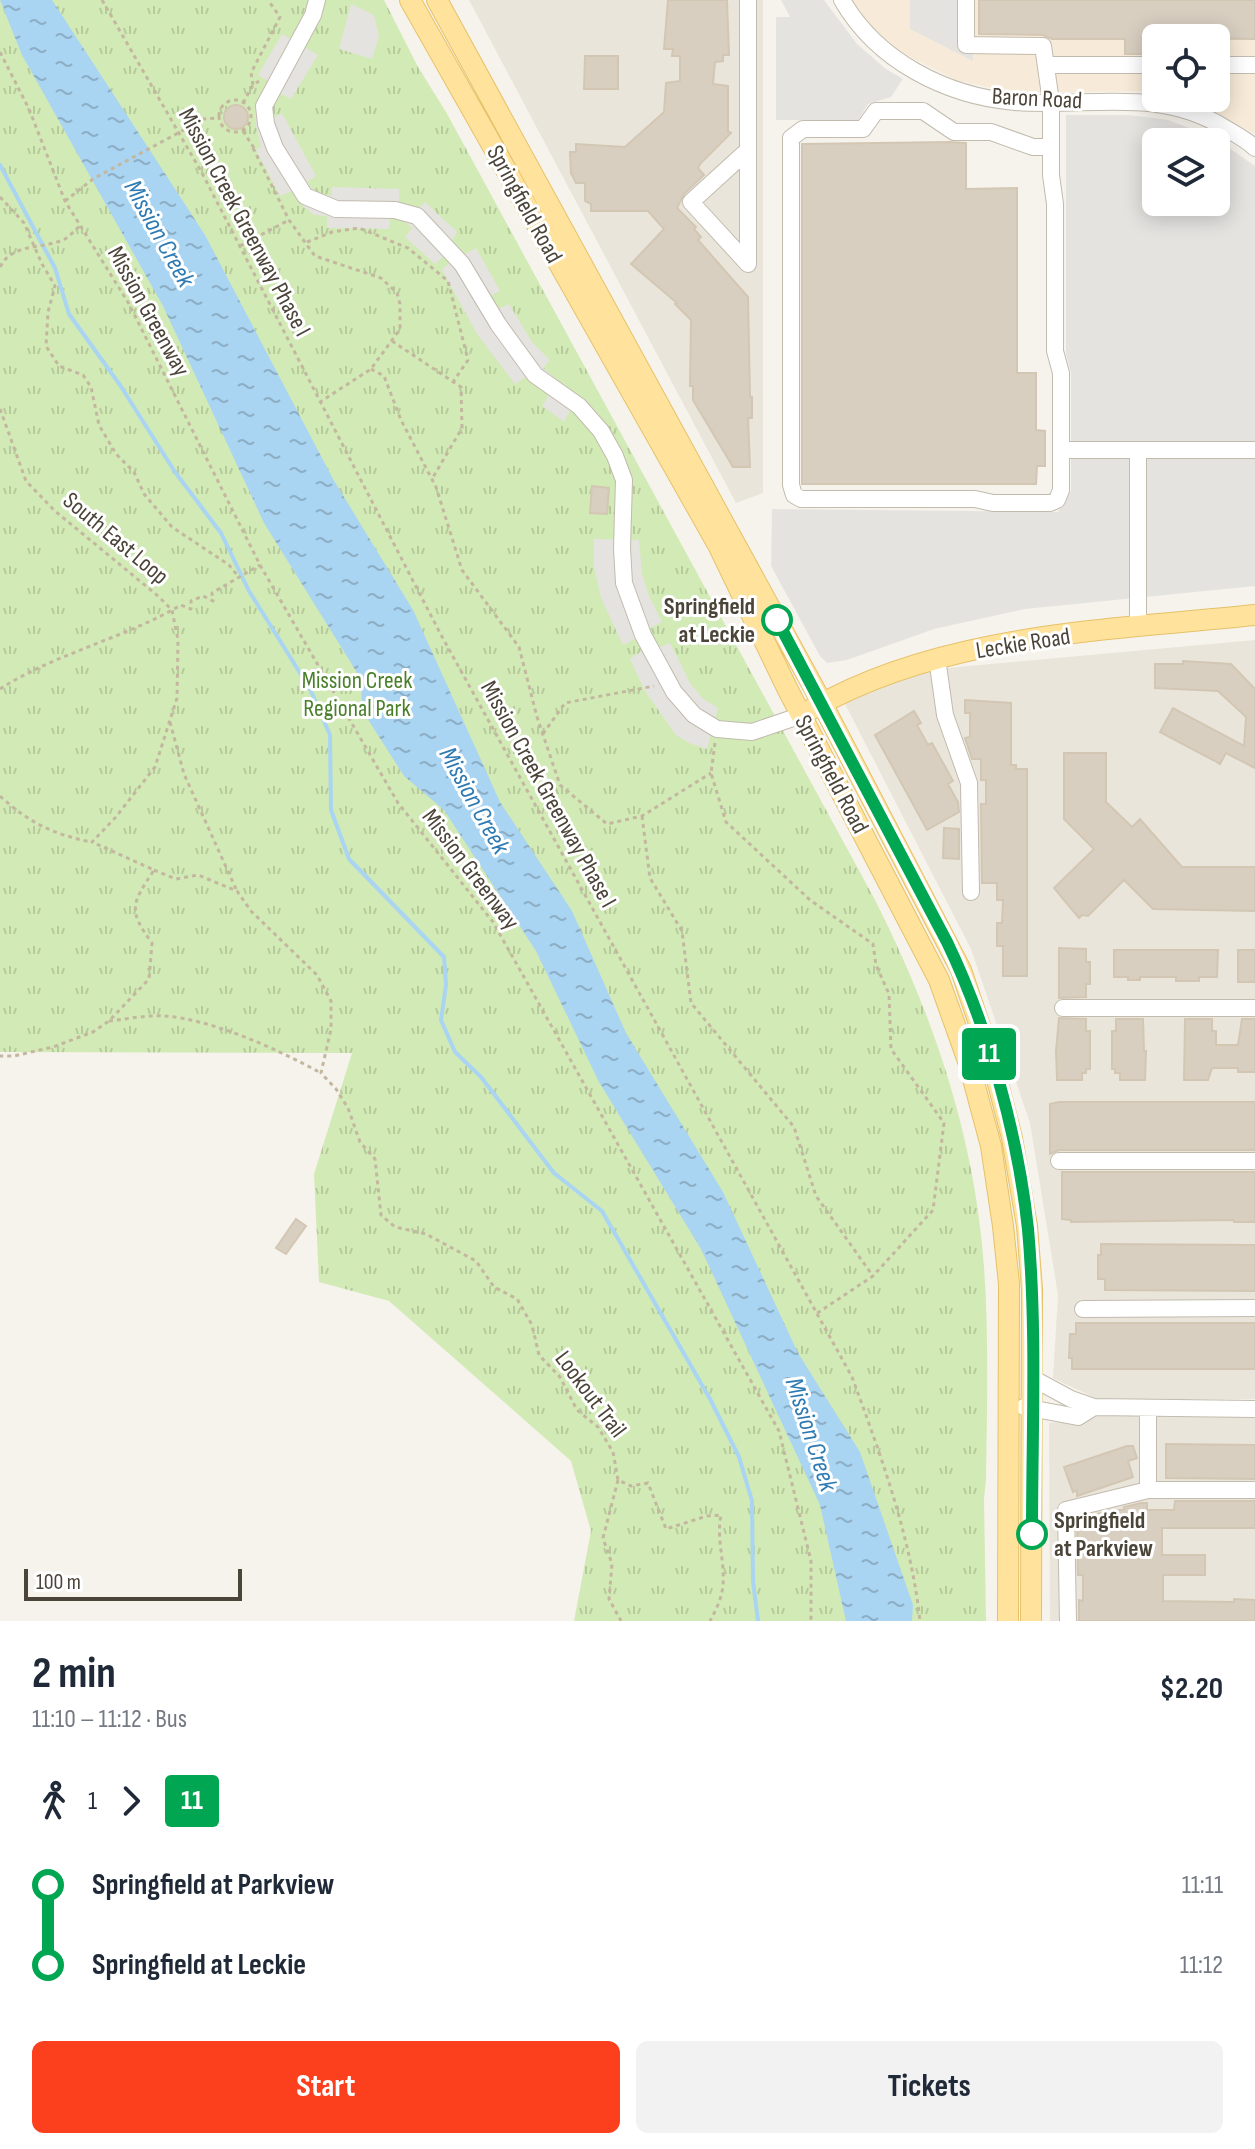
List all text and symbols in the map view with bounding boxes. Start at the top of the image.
map controls [1142,24,1230,216]
button: locate [1142,24,1230,112]
street label: Baron Road [991,82,1083,115]
street label: Mission Creek Greenway Phase I [172,103,317,341]
button: layers [1142,128,1230,216]
street label: Springfield Road [480,140,569,268]
water label: Mission Creek [117,175,201,294]
street label: Mission Greenway [101,241,196,381]
street label: South East Loop [57,486,174,591]
place label: Springfield at Leckie [664,592,755,649]
marker: Springfield at Leckie [762,605,792,635]
street label: Leckie Road [974,622,1072,665]
park label: Mission Creek Regional Park [302,666,412,723]
street label: Mission Creek Greenway Phase I [475,676,623,912]
street label: Springfield Road [788,710,875,838]
water label: Mission Creek [433,741,517,859]
street label: Mission Greenway [416,803,525,935]
line badge: 11 [953,1028,1025,1080]
text: 11 [978,1037,1000,1070]
street label: Lookout Trail [549,1345,633,1443]
water label: Mission Creek [778,1374,844,1496]
place label: Springfield at Parkview [1054,1506,1153,1563]
marker: Springfield at Parkview [1017,1519,1047,1549]
scale bar [24,1565,242,1601]
text: 100 m [36,1569,81,1596]
text: 2 min [32,1647,116,1700]
text: $2.20 [1160,1671,1223,1707]
text: 11:10 – 11:12 · Bus [32,1704,187,1735]
icon: walk [32,1779,76,1823]
icon: forward [109,1779,153,1823]
text: 11 [181,1784,203,1817]
text: 1 [88,1786,97,1817]
text: Springfield at Parkview [92,1867,334,1903]
text: 11:11 [1182,1870,1223,1901]
text: Springfield at Leckie [92,1947,306,1983]
text: 11:12 [1180,1950,1223,1981]
button: Start [32,2041,620,2133]
button: Tickets [636,2041,1223,2133]

